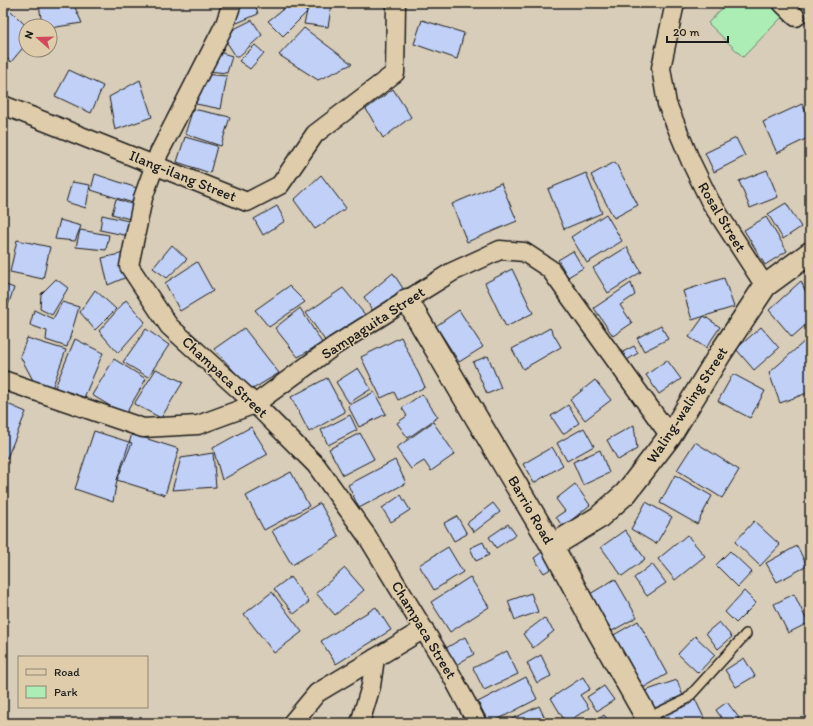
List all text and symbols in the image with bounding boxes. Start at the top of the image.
north arrow [18,18,58,58]
scale bar [667,18,728,44]
text: 20 m [673,25,700,39]
text: N [22,29,36,40]
street label: Ilang-ilang Street [127,146,240,206]
street label: Rosal Street [694,179,750,256]
street label: Sampaguita Street [318,283,428,363]
street label: Champaca Street [178,333,272,422]
street label: Waling-waling Street [643,343,732,467]
street label: Barrio Road [504,472,558,548]
street label: Champaca Street [388,578,460,683]
legend [18,656,148,708]
text: Road [54,665,80,679]
text: Park [54,685,78,699]

